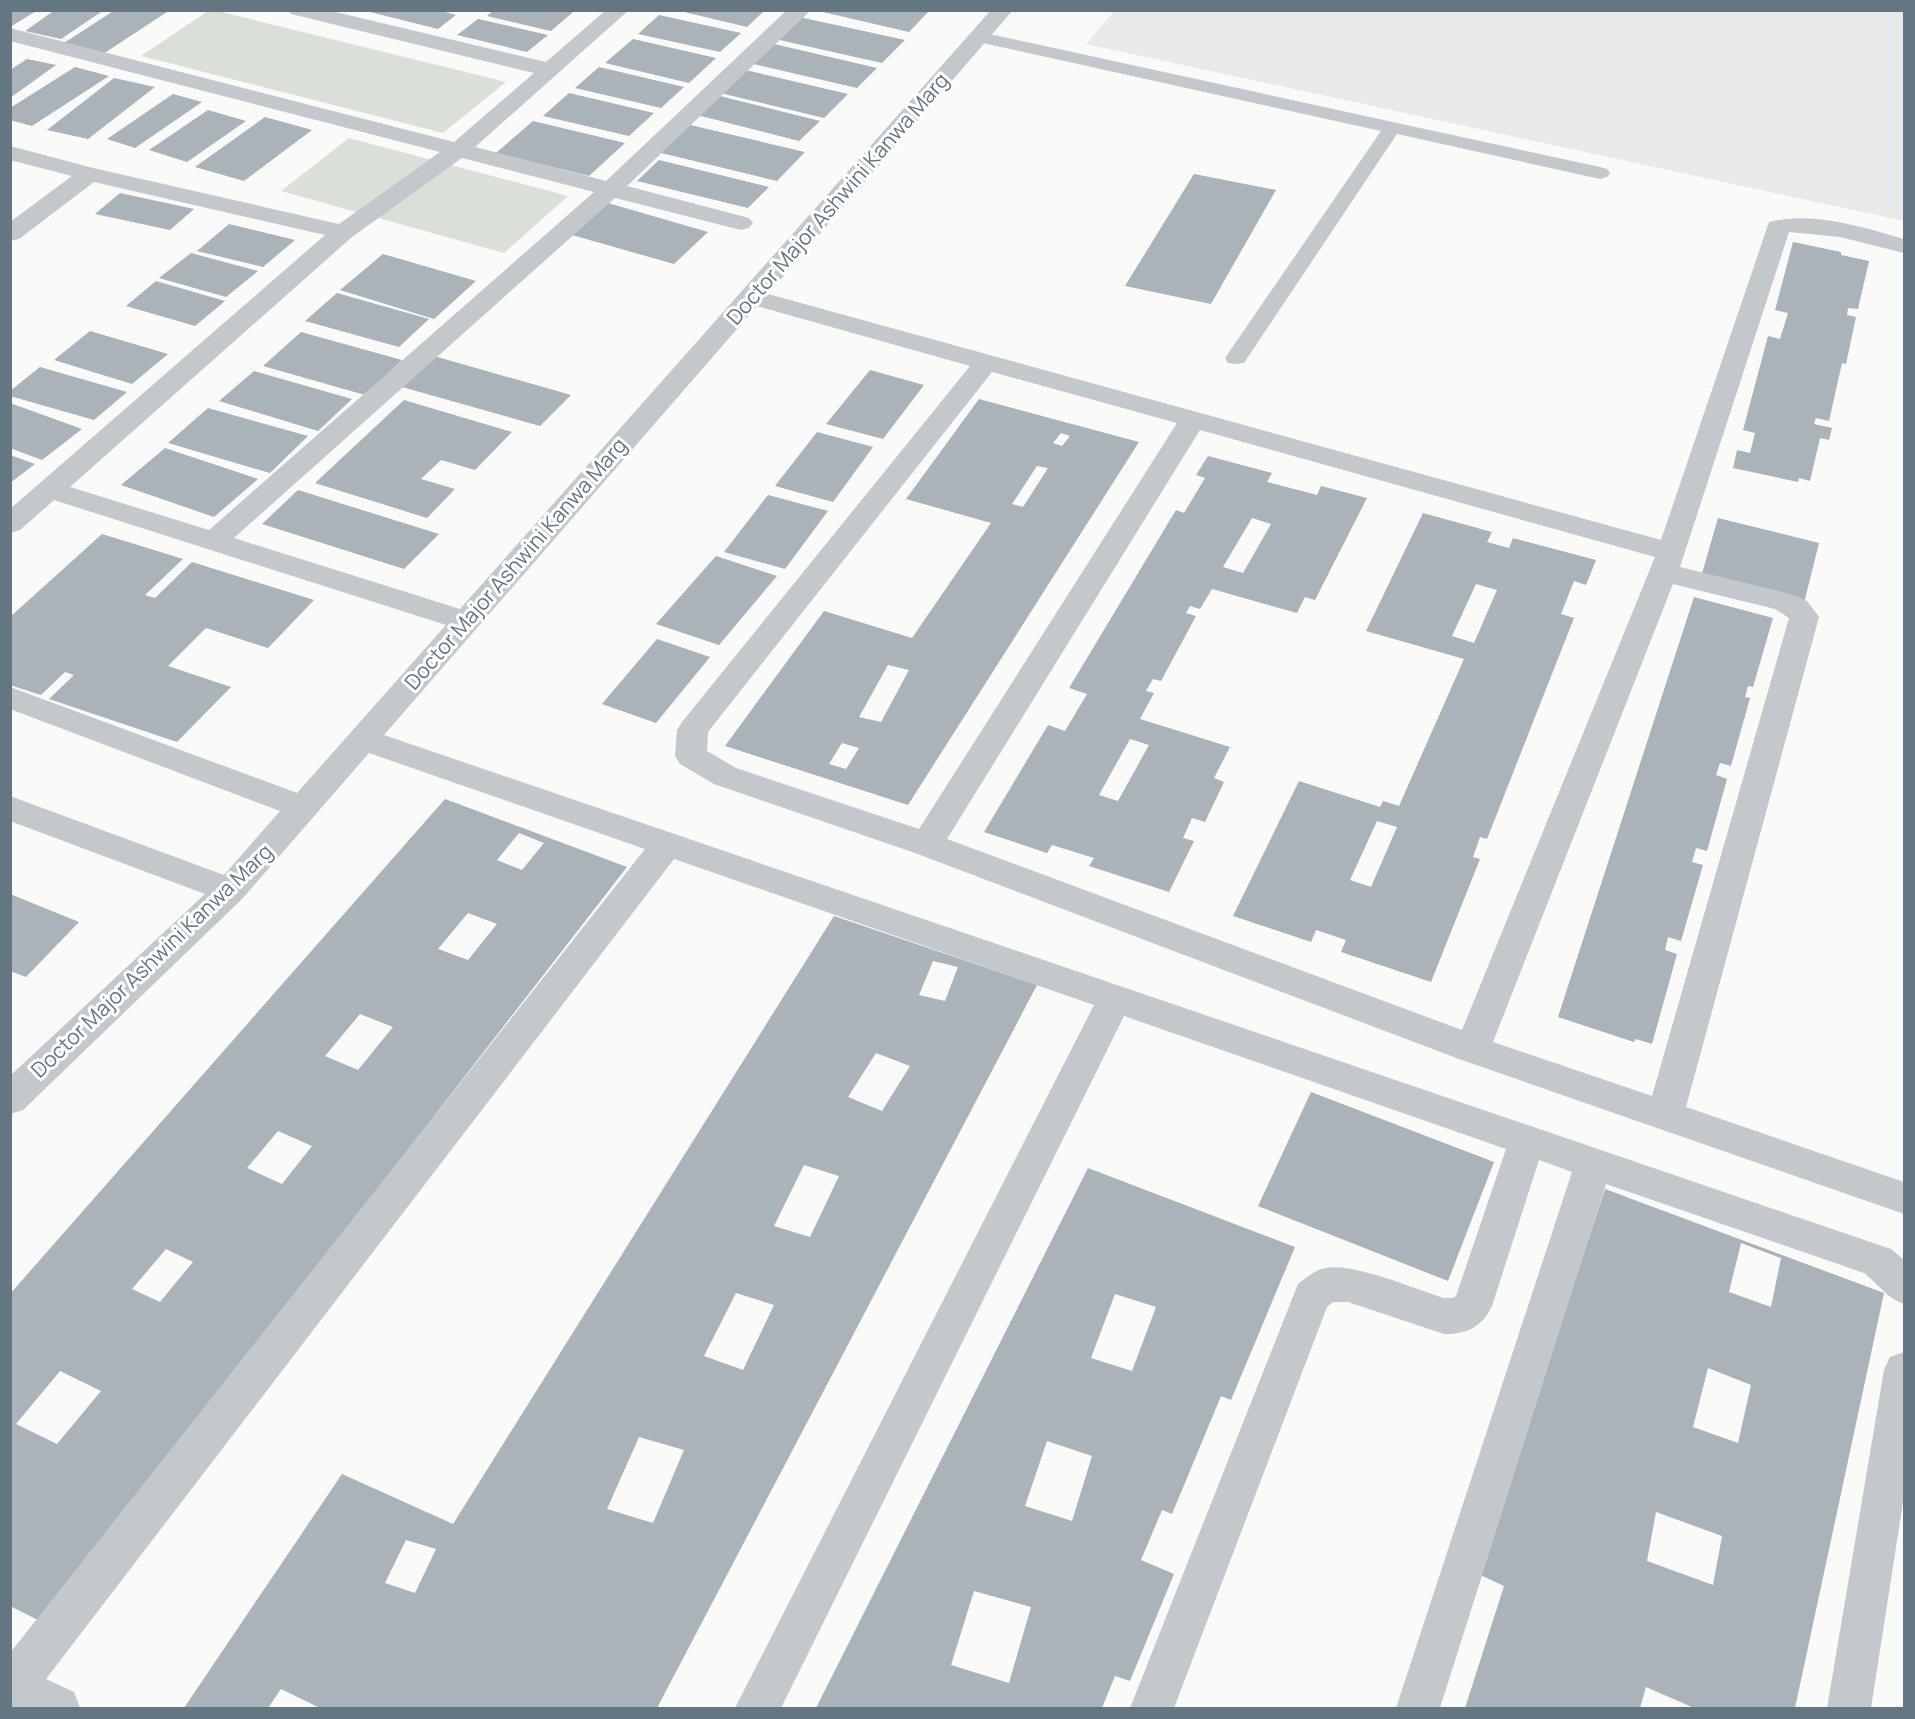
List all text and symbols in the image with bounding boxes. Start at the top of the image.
street label: Doctor Major Ashwini Kanwa Marg [720,66,955,330]
street label: Doctor Major Ashwini Kanwa Marg [398,431,633,695]
street label: Doctor Major Ashwini Kanwa Marg [25,837,278,1083]

